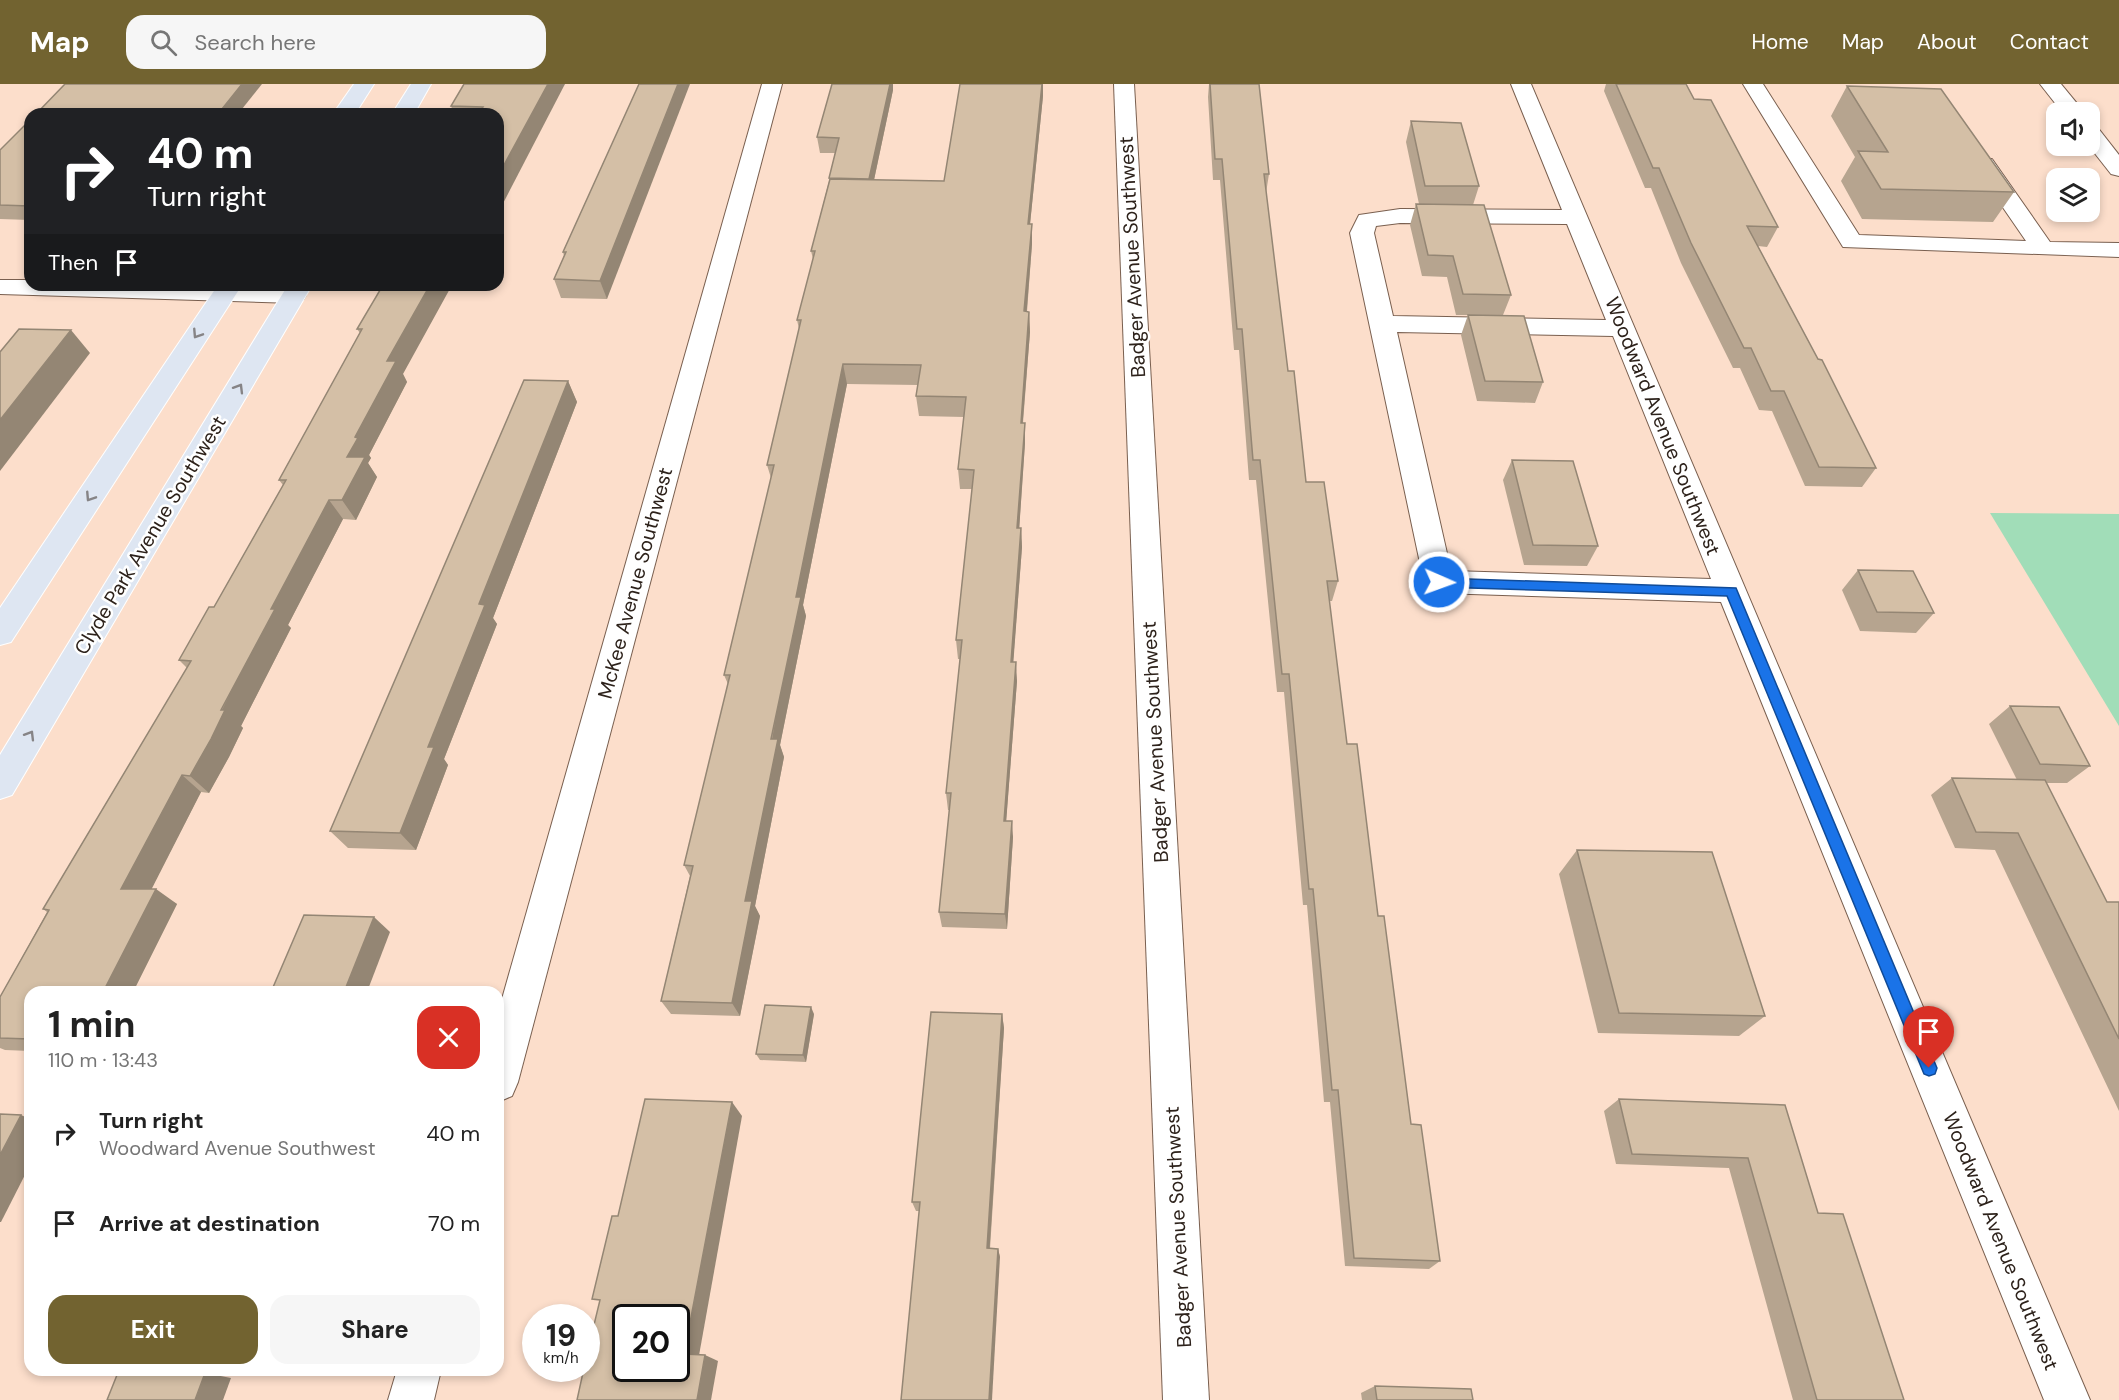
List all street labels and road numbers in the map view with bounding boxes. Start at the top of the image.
street label: Badger Avenue Southwest [1113,136,1151,378]
street label: Woodward Avenue Southwest [1599,293,1727,559]
street label: Clyde Park Avenue Southwest [68,411,232,659]
street label: McKee Avenue Southwest [592,464,678,702]
street label: Badger Avenue Southwest [1136,621,1174,863]
street label: Badger Avenue Southwest [1159,1106,1197,1348]
street label: Woodward Avenue Southwest [1937,1108,2065,1374]

